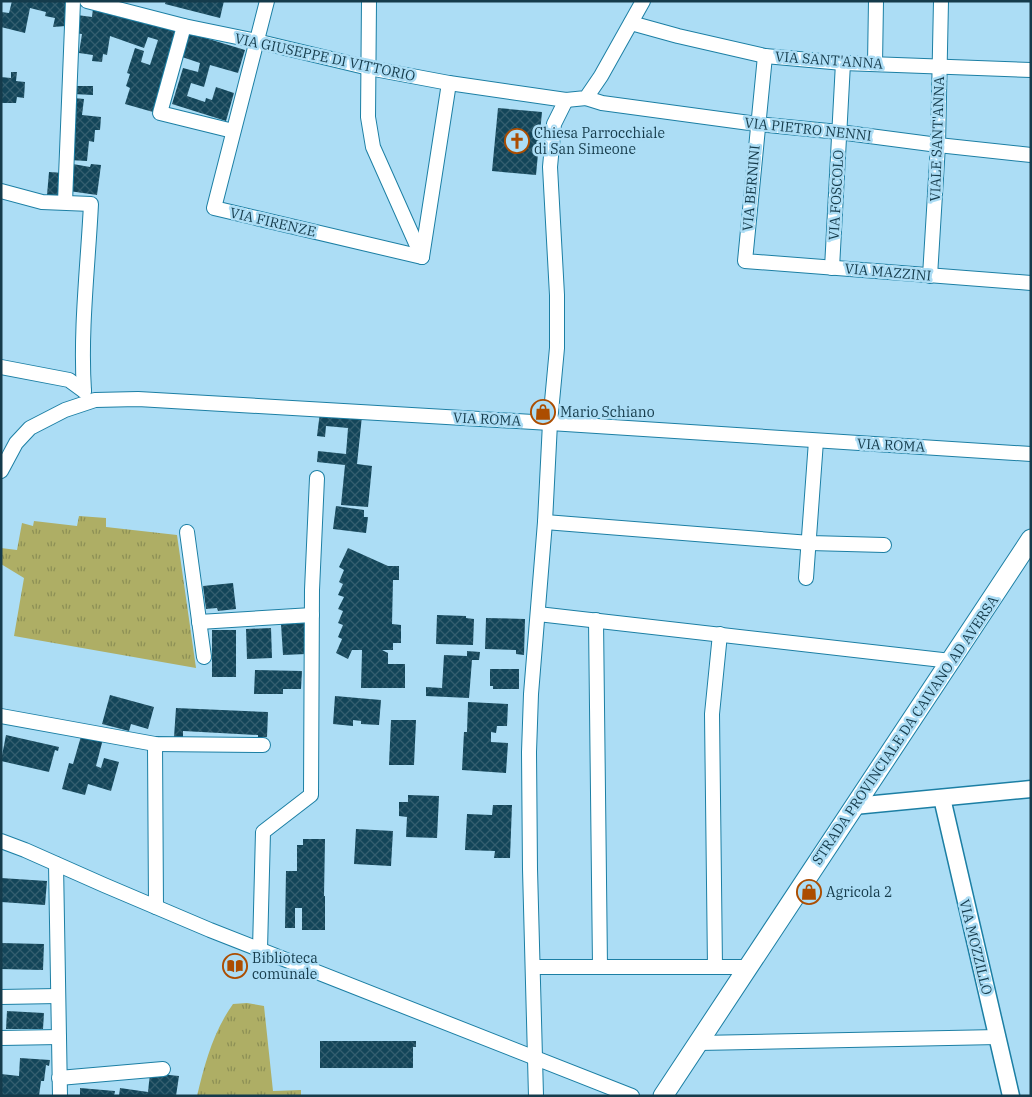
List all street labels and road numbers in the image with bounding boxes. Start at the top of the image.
street label: VIA GIUSEPPE DI VITTORIO [233,29,417,85]
street label: VIA SANT'ANNA [774,47,884,73]
street label: VIALE SANT'ANNA [926,76,948,202]
street label: VIA PIETRO NENNI [744,113,873,145]
street label: VIA BERNINI [738,144,764,232]
street label: VIA FOSCOLO [825,149,847,241]
street label: VIA FIRENZE [228,203,318,241]
street label: VIA MAZZINI [844,259,932,285]
street label: VIA ROMA [453,408,522,430]
street label: VIA ROMA [857,434,926,456]
street label: STRADA PROVINCIALE DA CAIVANO AD AVERSA [808,592,1002,868]
street label: VIA MOZZILLO [955,897,997,997]

